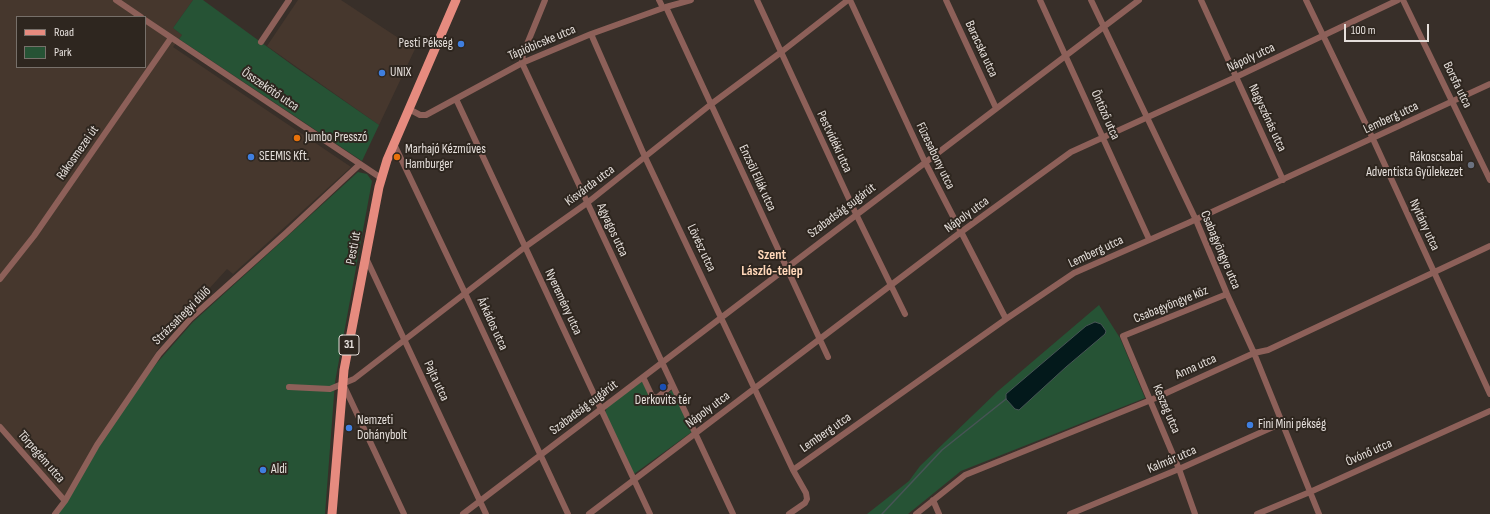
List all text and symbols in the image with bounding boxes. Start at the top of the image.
legend [16,16,146,68]
scale bar [1346,16,1431,42]
street label: Baracska utca [961,18,1001,80]
street label: Tápióbicske utca [506,22,578,64]
text: 100 m [1351,23,1376,38]
text: Road [54,25,74,40]
place label: Pesti Pékség [399,36,453,52]
marker: Pesti Pékség [456,39,466,49]
street label: Nápoly utca [1224,40,1278,76]
text: Park [54,45,72,60]
street label: Borsfa utca [1439,59,1475,111]
street label: Összekötő utca [238,65,302,115]
place label: UNIX [390,65,411,81]
marker: UNIX [377,68,387,78]
street label: Nagyszénás utca [1245,82,1289,154]
street label: Öntöző utca [1087,88,1123,142]
street label: Lemberg utca [1361,99,1421,137]
street label: Pestvidéki utca [813,109,855,175]
street label: Füzesabony utca [912,120,958,192]
street label: Rákosmezei út [54,123,102,183]
place label: Jumbo Presszó [305,130,367,146]
marker: Jumbo Presszó [292,133,302,143]
place label: Marhajó Kézműves Hamburger [405,142,486,173]
street label: Enzsöl Ellák utca [735,142,779,214]
place label: SEEMIS Kft. [259,149,309,165]
place label: Rákoscsabai Adventista Gyülekezet [1366,150,1463,181]
marker: SEEMIS Kft. [246,152,256,162]
marker: Marhajó Kézműves Hamburger [392,152,402,162]
marker: Rákoscsabai Adventista Gyülekezet [1466,160,1476,170]
street label: Kisvárda utca [562,162,618,210]
street label: Szabadság sugárút [805,180,879,242]
street label: Nápoly utca [942,194,992,236]
street label: Nyitány utca [1405,197,1443,253]
street label: Agyagos utca [593,201,631,259]
street label: Csabagyöngye utca [1196,208,1244,292]
street label: Lövész utca [683,222,719,274]
street label: Pesti út [343,230,365,266]
street label: Lemberg utca [1066,233,1126,271]
district label: Szent László-telep [741,247,803,280]
street label: Nyeremény utca [541,267,585,337]
street label: Csabagyöngye köz [1131,283,1211,327]
street label: Strázsahegyi dűlő [150,284,214,348]
street label: Árkádos utca [473,295,511,353]
road number: 31 [339,335,359,355]
street label: Anna utca [1173,351,1219,383]
street label: Pajta utca [420,358,452,404]
street label: Szabadság sugárút [547,377,621,439]
marker: Derkovits tér [658,382,668,392]
street label: Keszeg utca [1149,382,1183,436]
street label: Nápoly utca [683,388,733,432]
place label: Derkovits tér [635,393,691,409]
street label: Lemberg utca [797,410,855,456]
place label: Nemzeti Dohánybolt [357,413,407,444]
place label: Fini Mini pékség [1258,417,1326,433]
marker: Fini Mini pékség [1245,420,1255,430]
marker: Nemzeti Dohánybolt [344,423,354,433]
street label: Törpegém utca [14,428,68,486]
street label: Óvónő utca [1343,436,1395,470]
street label: Kalmár utca [1145,443,1199,477]
place label: Aldi [271,462,287,478]
marker: Aldi [258,465,268,475]

